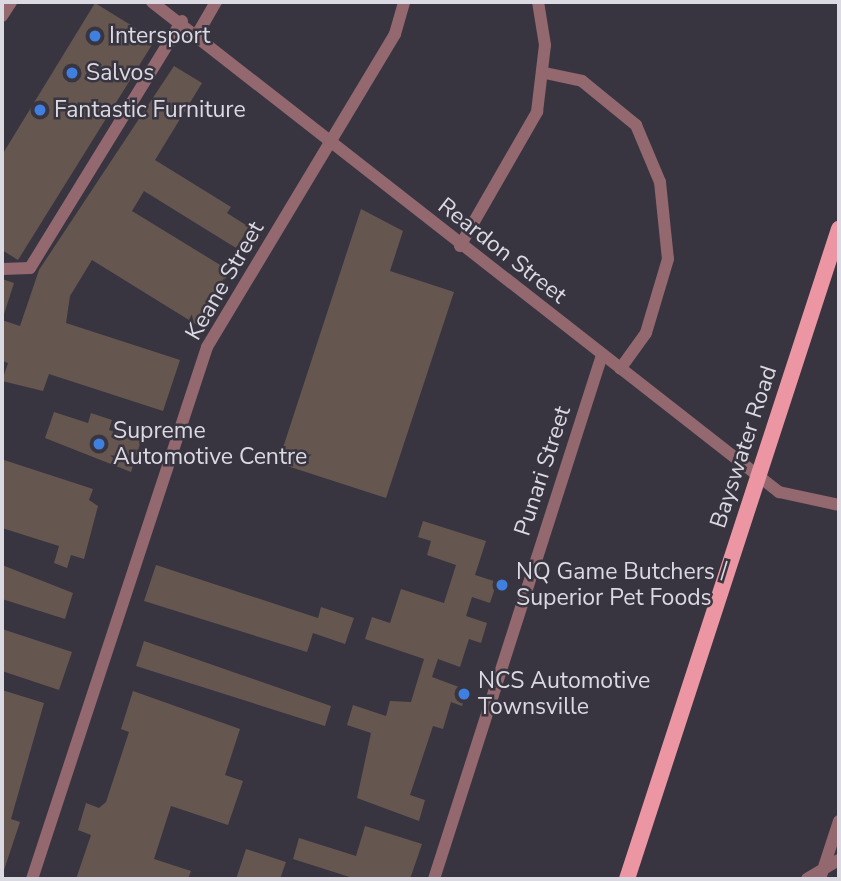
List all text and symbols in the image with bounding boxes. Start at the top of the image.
place label: Intersport [109,22,210,50]
marker: Intersport [87,28,103,44]
place label: Salvos [86,59,154,87]
marker: Salvos [64,65,80,81]
place label: Fantastic Furniture [54,96,246,124]
marker: Fantastic Furniture [32,102,48,118]
street label: Reardon Street [432,192,572,310]
street label: Keane Street [180,217,270,345]
street label: Bayswater Road [705,362,783,532]
street label: Punari Street [509,403,577,539]
place label: Supreme Automotive Centre [113,417,307,471]
marker: Supreme Automotive Centre [91,436,107,452]
place label: NQ Game Butchers / Superior Pet Foods [516,558,727,612]
marker: NQ Game Butchers / Superior Pet Foods [494,577,510,593]
place label: NCS Automotive Townsville [478,667,650,721]
marker: NCS Automotive Townsville [456,686,472,702]

